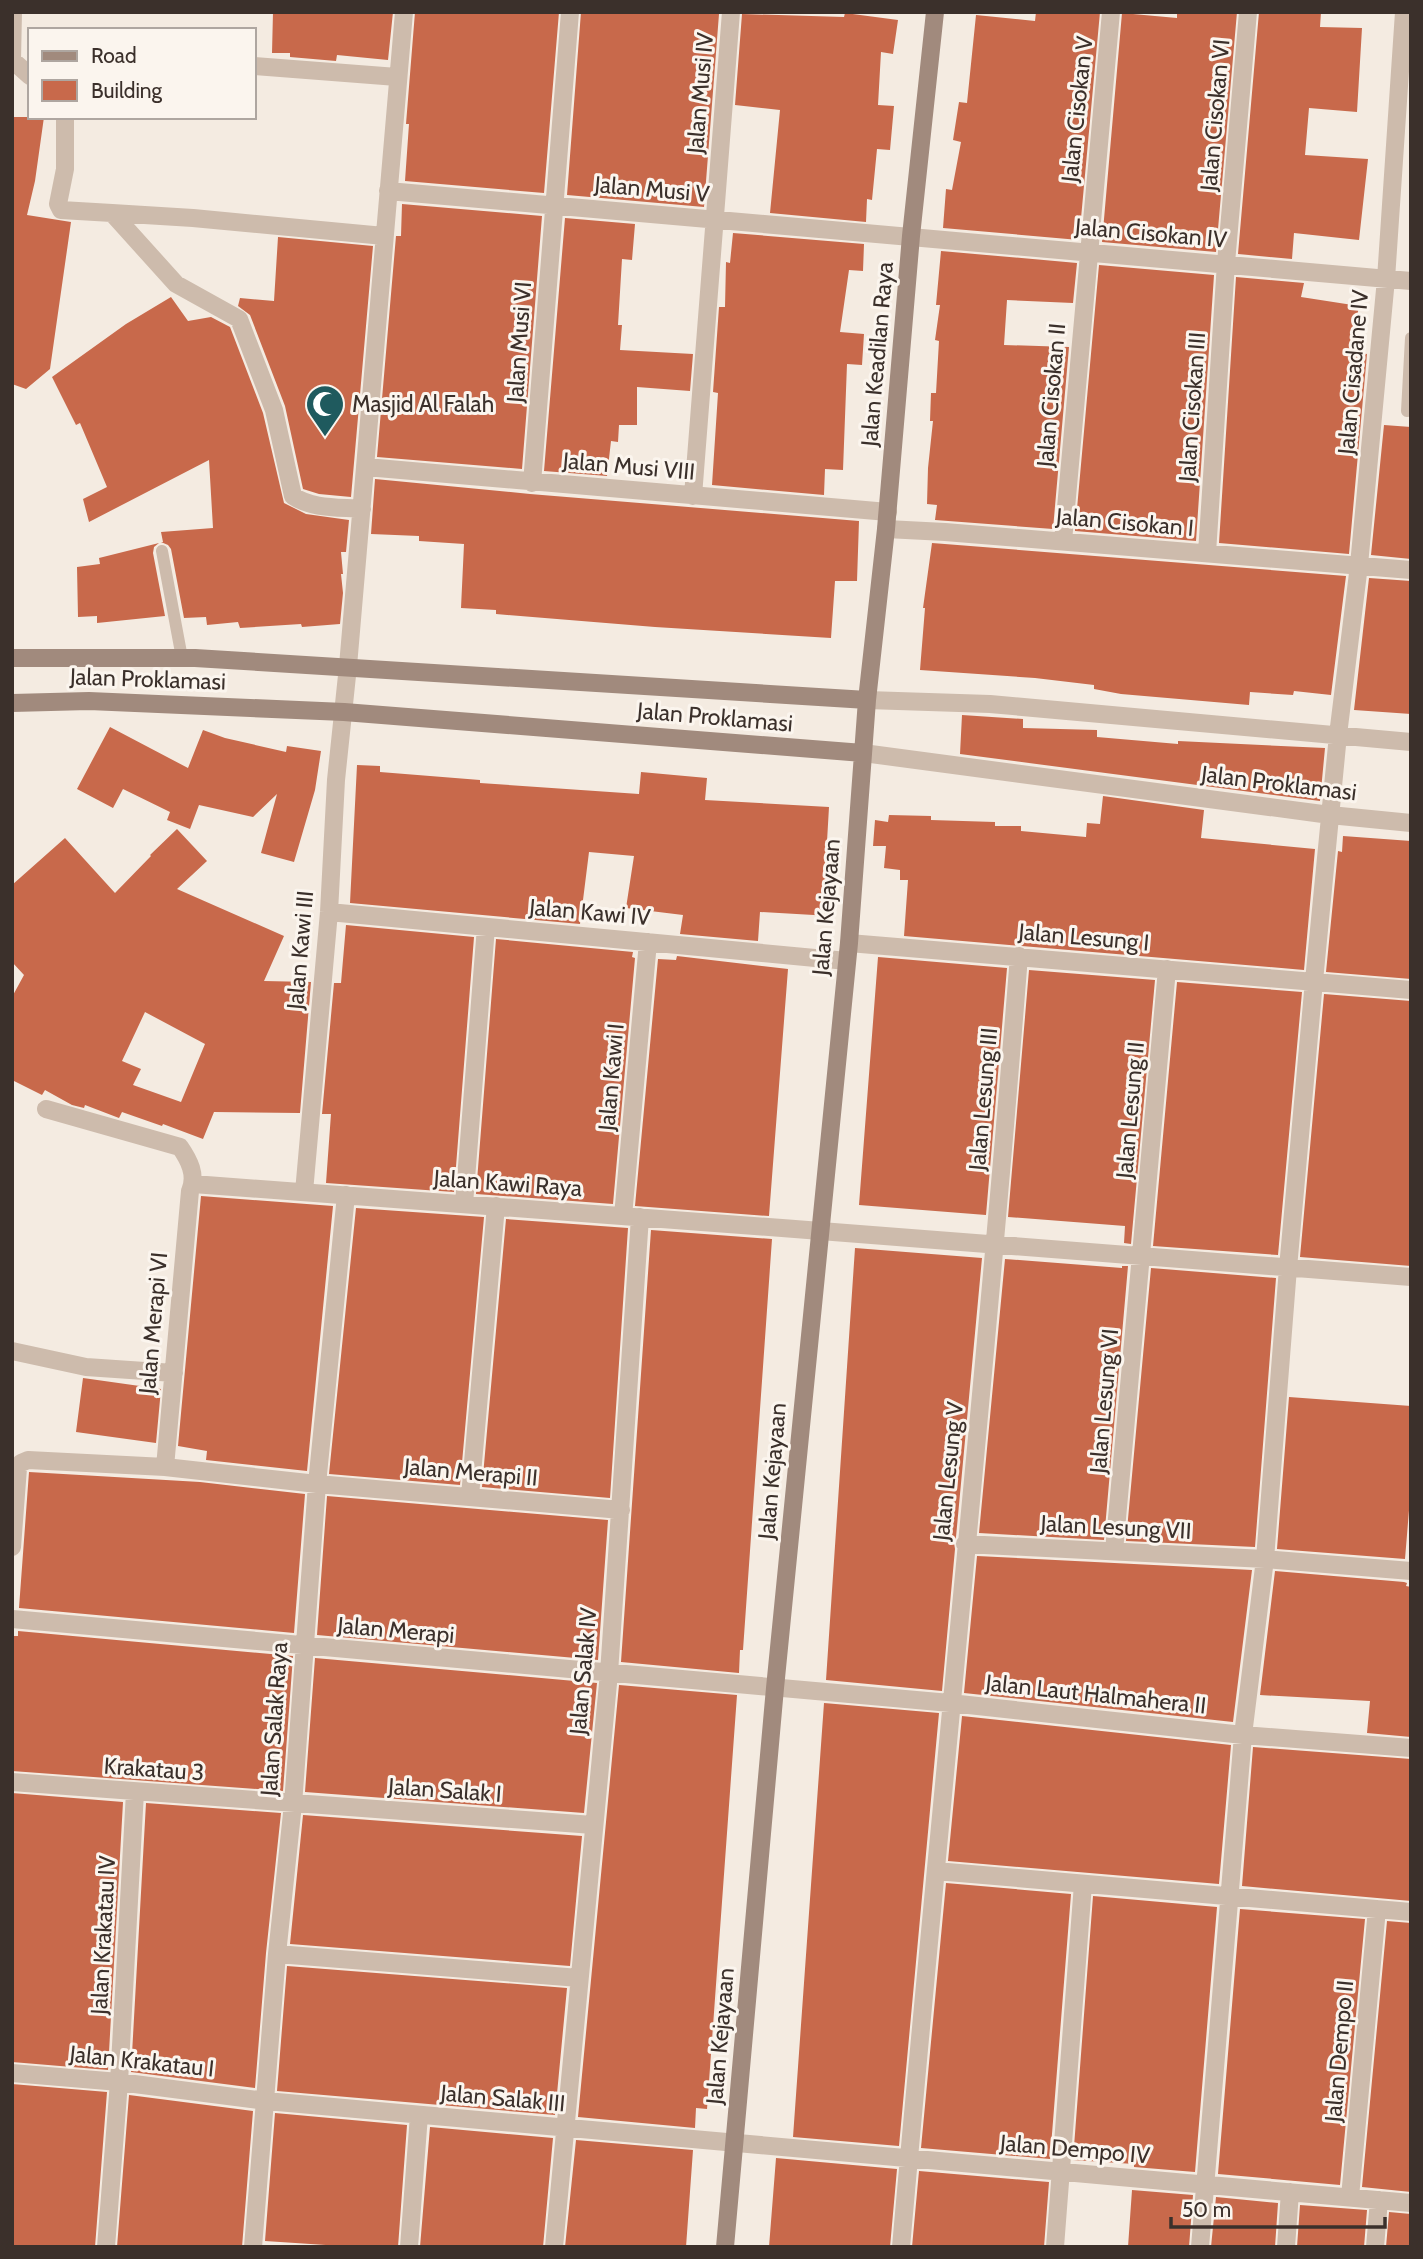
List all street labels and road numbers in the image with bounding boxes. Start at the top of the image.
street label: Jalan Musi IV [681,31,719,156]
street label: Jalan Cisokan V [1055,35,1099,184]
street label: Jalan Cisokan VI [1194,38,1236,193]
street label: Jalan Musi V [592,170,711,208]
street label: Jalan Cisokan IV [1073,212,1228,254]
street label: Jalan Keadilan Raya [855,261,899,448]
street label: Jalan Musi VI [501,281,537,404]
street label: Jalan Cisadane IV [1332,289,1374,456]
street label: Jalan Cisokan II [1031,322,1071,469]
street label: Jalan Cisokan III [1173,331,1211,484]
street label: Jalan Musi VIII [561,446,696,486]
street label: Jalan Cisokan I [1054,502,1195,542]
street label: Jalan Proklamasi [68,662,227,696]
street label: Jalan Proklamasi [635,696,794,738]
street label: Jalan Proklamasi [1199,759,1358,806]
street label: Jalan Kejayaan [806,838,846,977]
street label: Jalan Kawi III [281,889,319,1012]
street label: Jalan Kawi IV [527,893,652,931]
street label: Jalan Lesung I [1016,917,1151,957]
street label: Jalan Kawi I [592,1022,630,1133]
street label: Jalan Lesung III [963,1027,1003,1172]
street label: Jalan Lesung II [1110,1041,1150,1180]
street label: Jalan Kawi Raya [432,1164,583,1202]
street label: Jalan Merapi VI [133,1251,173,1396]
street label: Jalan Lesung VI [1084,1327,1124,1476]
street label: Jalan Lesung V [927,1400,969,1543]
street label: Jalan Kejayaan [752,1402,792,1541]
street label: Jalan Merapi II [402,1452,539,1492]
street label: Jalan Lesung VII [1039,1509,1192,1545]
street label: Jalan Salak IV [563,1606,603,1737]
street label: Jalan Merapi [335,1611,456,1649]
street label: Jalan Salak Raya [255,1641,293,1798]
street label: Jalan Laut Halmahera II [983,1668,1208,1720]
street label: Krakatau 3 [103,1752,205,1786]
street label: Jalan Salak I [386,1772,503,1808]
street label: Jalan Krakatau IV [85,1855,121,2016]
street label: Jalan Kejayaan [700,1967,740,2106]
street label: Jalan Dempo II [1319,1979,1359,2124]
street label: Jalan Krakatau I [67,2039,216,2083]
street label: Jalan Salak III [438,2079,567,2117]
street label: Jalan Dempo IV [998,2128,1151,2169]

